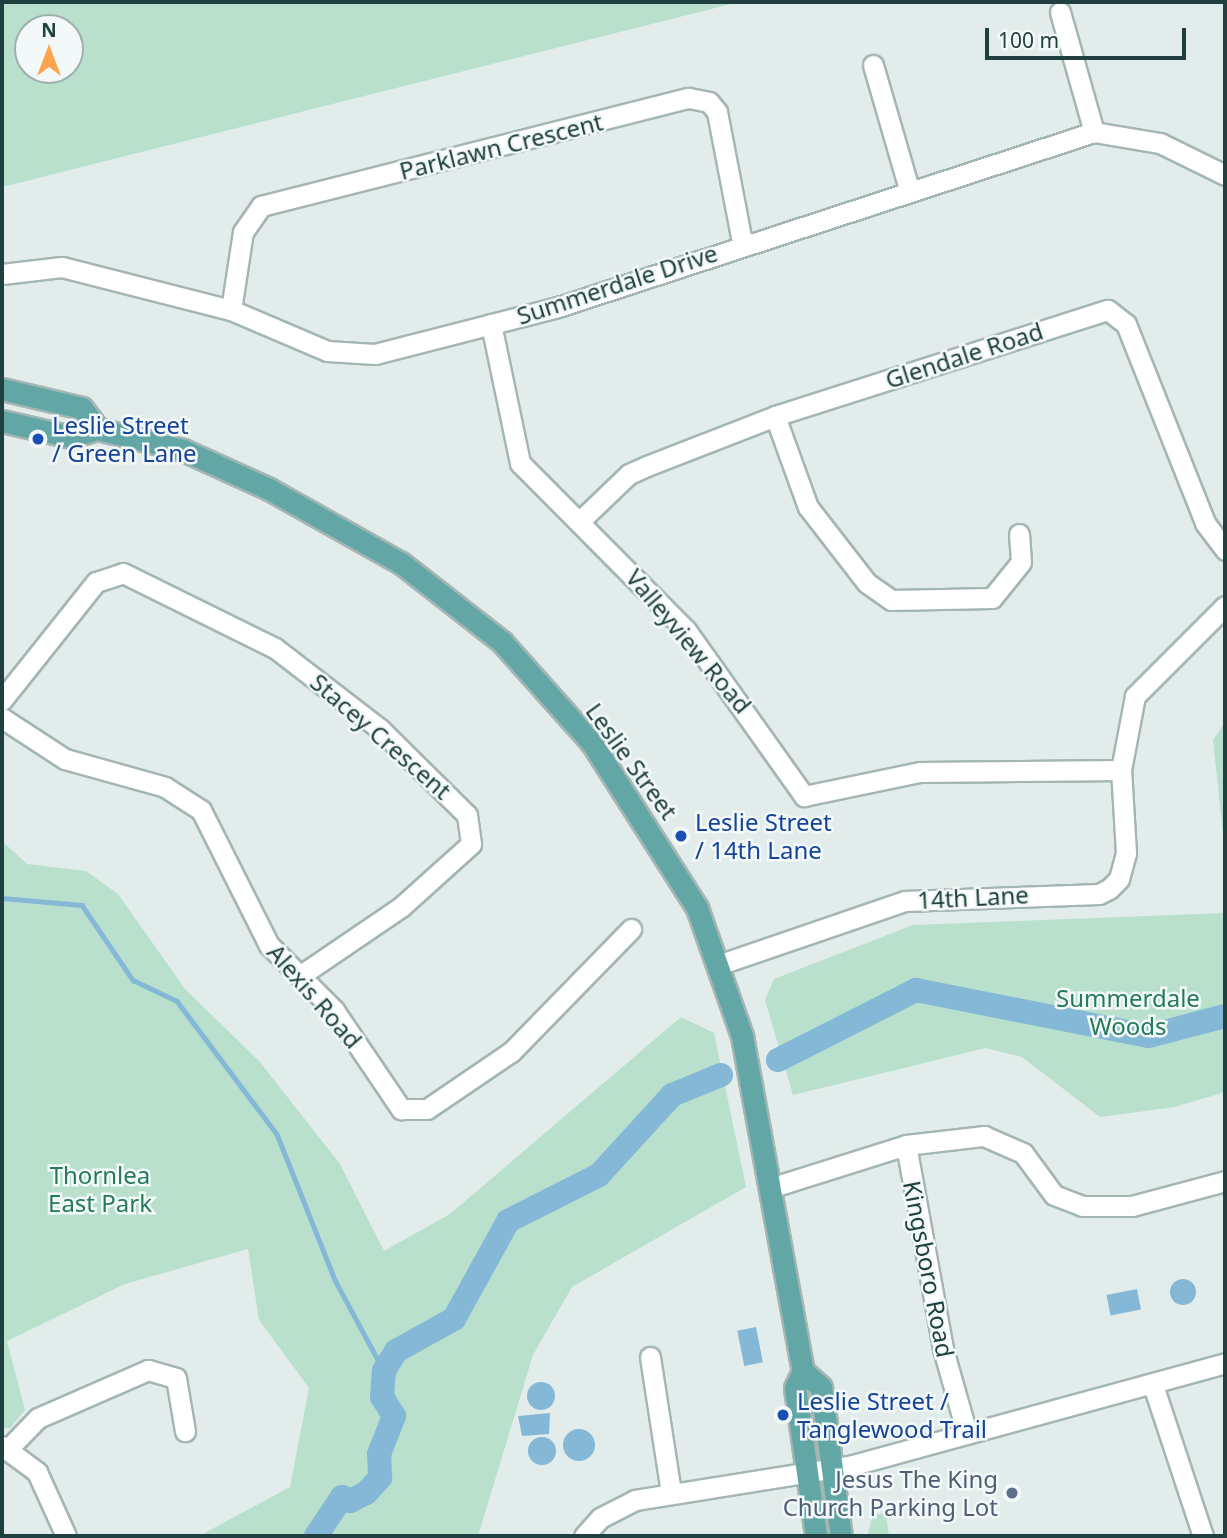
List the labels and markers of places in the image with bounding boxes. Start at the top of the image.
place label: Leslie Street / Green Lane [52,411,197,467]
marker: Leslie Street / Green Lane [30,431,46,447]
place label: Leslie Street / 14th Lane [695,808,832,864]
marker: Leslie Street / 14th Lane [673,828,689,844]
place label: Leslie Street / Tanglewood Trail [797,1387,987,1443]
marker: Leslie Street / Tanglewood Trail [775,1407,791,1423]
place label: Jesus The King Church Parking Lot [783,1465,998,1521]
marker: Jesus The King Church Parking Lot [1004,1485,1020,1501]

